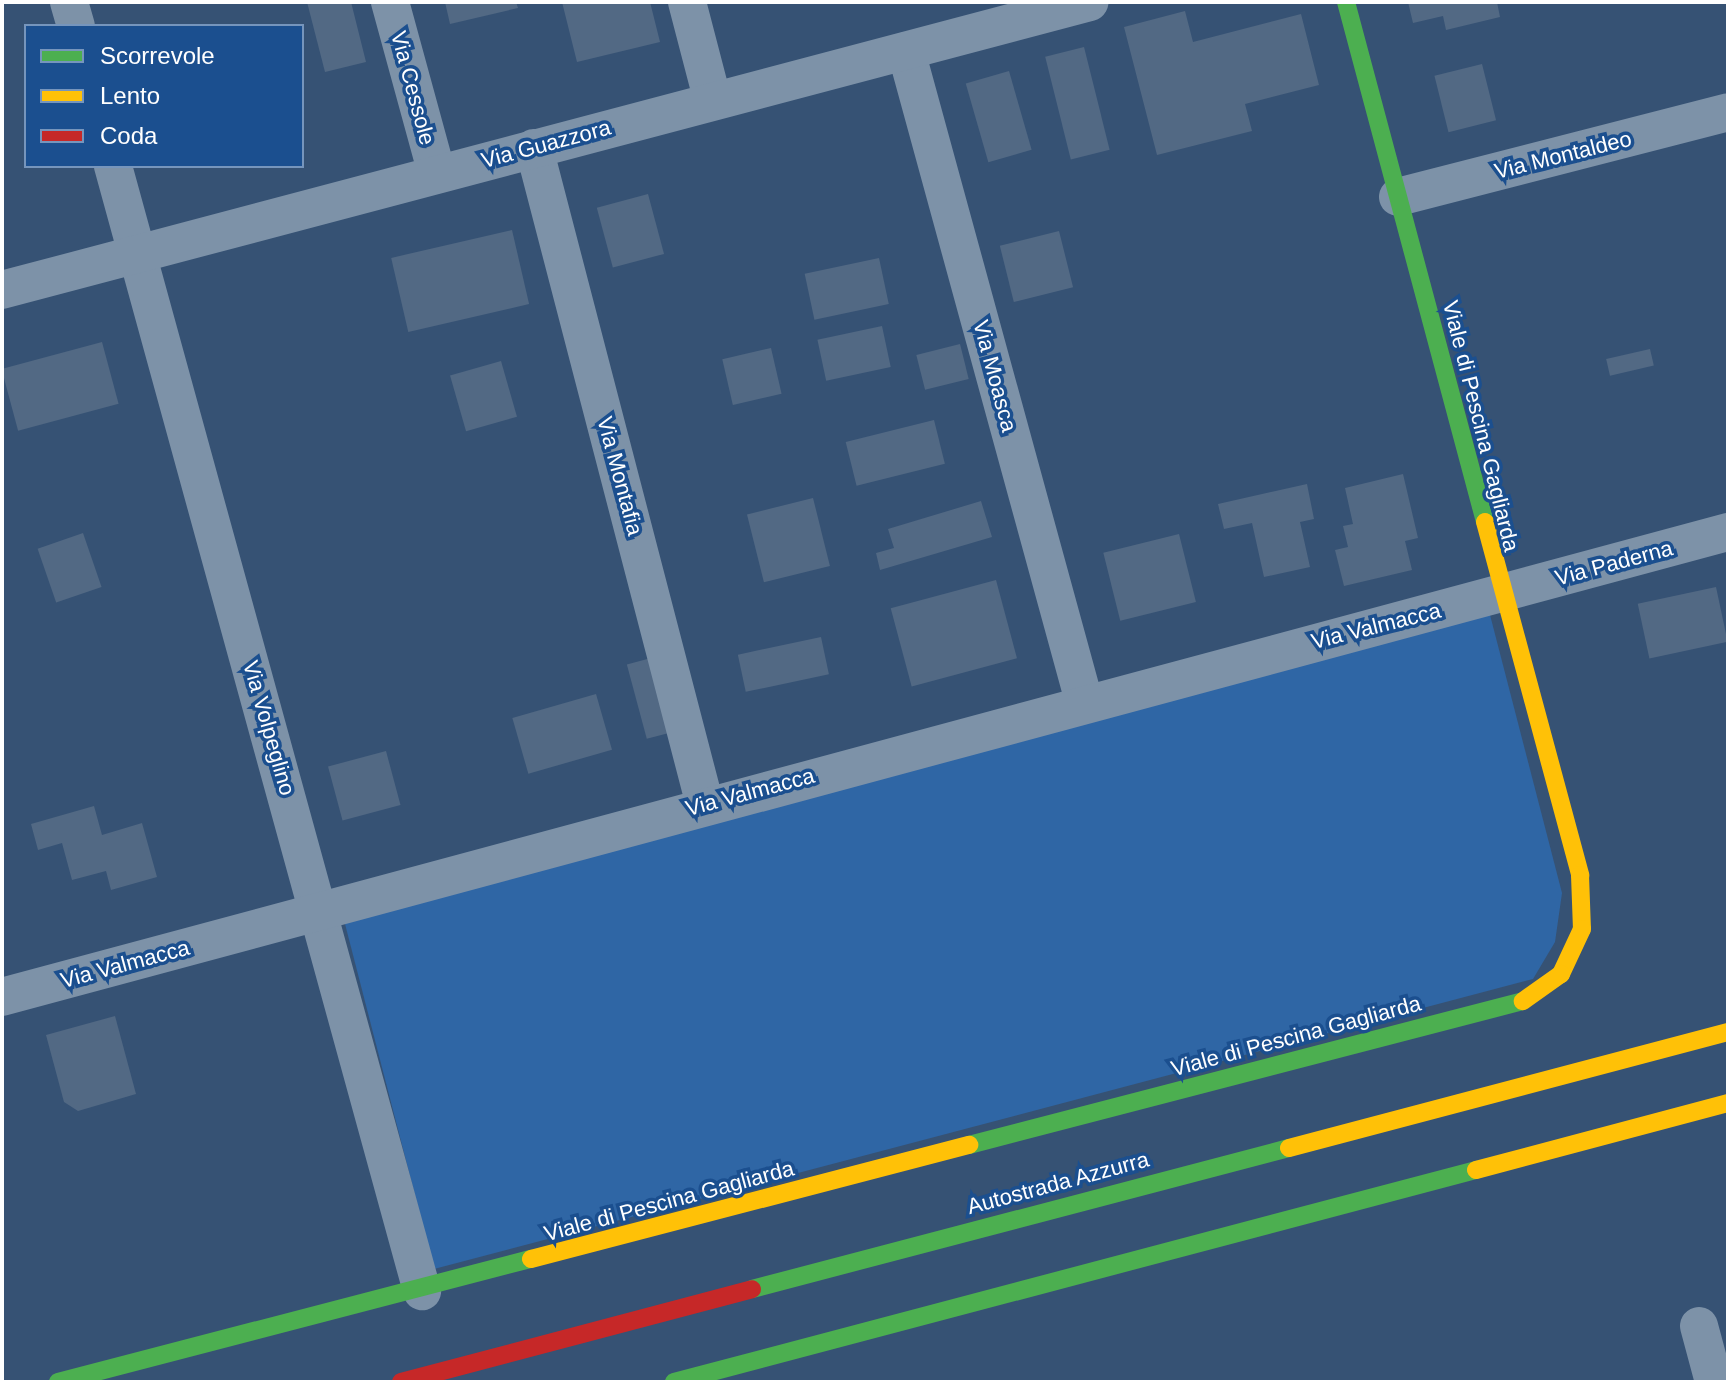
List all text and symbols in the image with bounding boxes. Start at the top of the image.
legend [24,24,304,168]
street label: Via Cessole [385,28,441,148]
text: Scorrevole [100,42,215,69]
text: Lento [100,82,160,109]
street label: Via Guazzora [478,114,614,174]
text: Coda [100,122,157,149]
street label: Via Montaldeo [1492,125,1634,185]
street label: Viale di Pescina Gagliarda [1437,298,1525,554]
street label: Via Moasca [967,317,1023,435]
street label: Via Montafia [591,414,649,538]
street label: Via Paderna [1552,535,1676,591]
street label: Via Valmacca [1309,597,1443,655]
street label: Via Volpeglino [237,658,301,798]
street label: Via Valmacca [683,762,817,822]
street label: Via Valmacca [58,934,192,994]
street label: Viale di Pescina Gagliarda [1168,990,1424,1082]
street label: Autostrada Azzurra [964,1146,1152,1220]
street label: Viale di Pescina Gagliarda [541,1155,797,1247]

